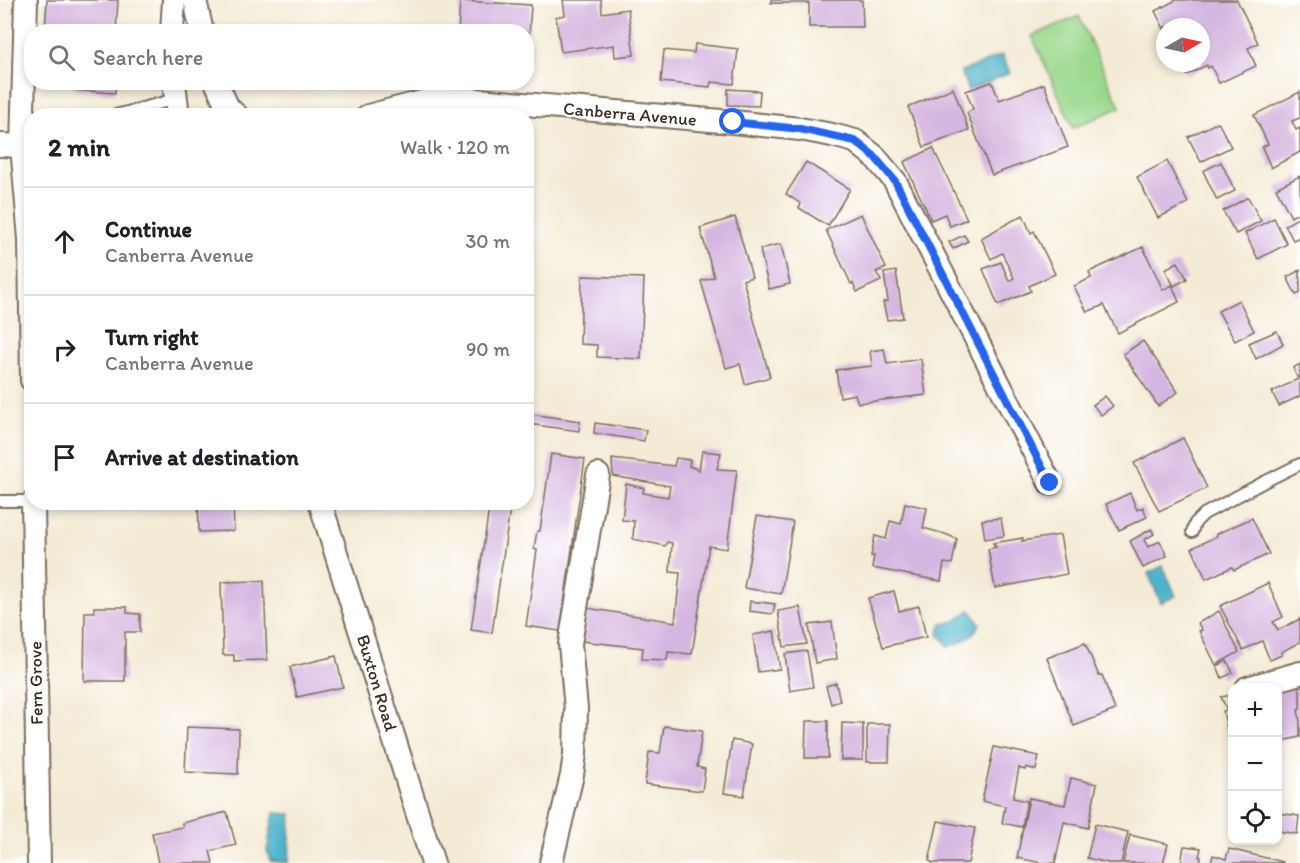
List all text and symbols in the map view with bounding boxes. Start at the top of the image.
north arrow [1156,18,1210,72]
search box [24,24,534,90]
icon: search [45,41,78,74]
text: Search here [93,44,203,71]
street label: Canberra Avenue [562,97,698,131]
route start [719,108,745,134]
text: 2 min [48,131,110,163]
text: Walk · 120 m [400,135,510,159]
text: Continue [105,216,192,243]
icon: ahead [48,225,81,258]
text: 30 m [465,229,510,253]
text: Canberra Avenue [105,243,254,267]
text: Turn right [105,324,199,351]
icon: right [48,333,81,366]
text: 90 m [466,337,510,361]
text: Canberra Avenue [105,351,254,375]
icon: arrive [48,441,81,474]
text: Arrive at destination [105,444,299,471]
route end [1036,469,1062,495]
street label: Buxton Road [352,632,402,734]
street label: Fern Grove [24,641,48,725]
map controls [1228,683,1282,845]
button: + [1228,683,1282,737]
button: − [1228,737,1282,791]
button: locate [1228,791,1282,845]

